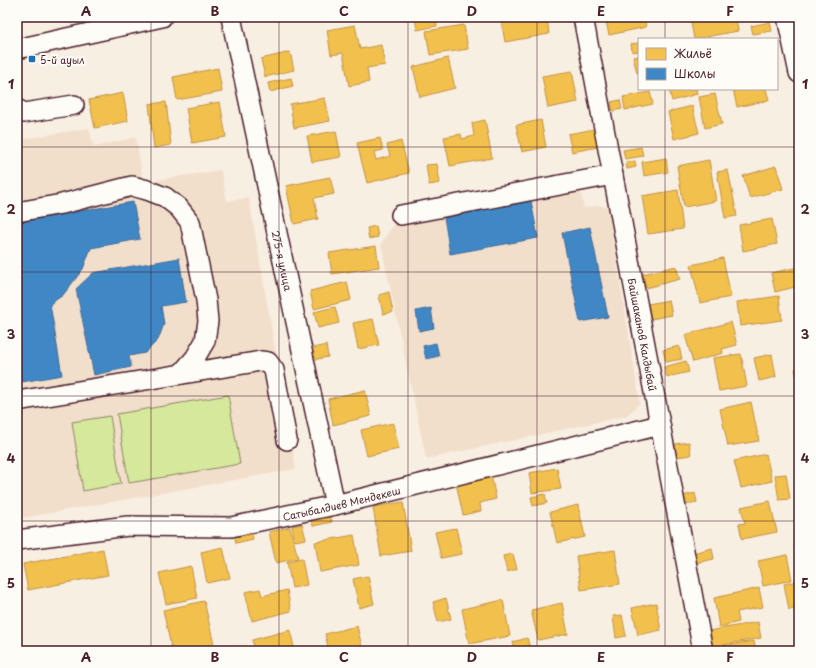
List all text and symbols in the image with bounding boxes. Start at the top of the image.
text: A [81,1,91,20]
text: B [211,1,220,20]
text: C [339,1,349,20]
text: D [467,1,477,20]
text: E [597,1,605,20]
text: F [726,1,734,20]
legend [638,38,778,90]
text: Жильё [673,44,712,62]
place label: 5-й ауыл [40,52,84,67]
marker: 5-й ауыл [27,54,37,64]
text: Школы [674,64,716,82]
text: 1 [8,74,14,93]
text: 1 [802,74,808,93]
text: 2 [6,199,16,218]
text: 2 [800,199,810,218]
street label: 275-я улица [269,229,297,293]
street label: Байшаканов Калдыбай [625,277,661,392]
text: 3 [7,324,16,343]
text: 3 [801,324,810,343]
text: 4 [7,448,16,467]
text: 4 [801,448,810,467]
street label: Сатыбалдиев Мендекеш [281,482,402,523]
text: 5 [7,573,15,592]
text: 5 [801,573,809,592]
text: A [81,647,91,666]
text: B [211,647,220,666]
text: C [339,647,349,666]
text: D [467,647,477,666]
text: E [597,647,605,666]
text: F [726,647,734,666]

